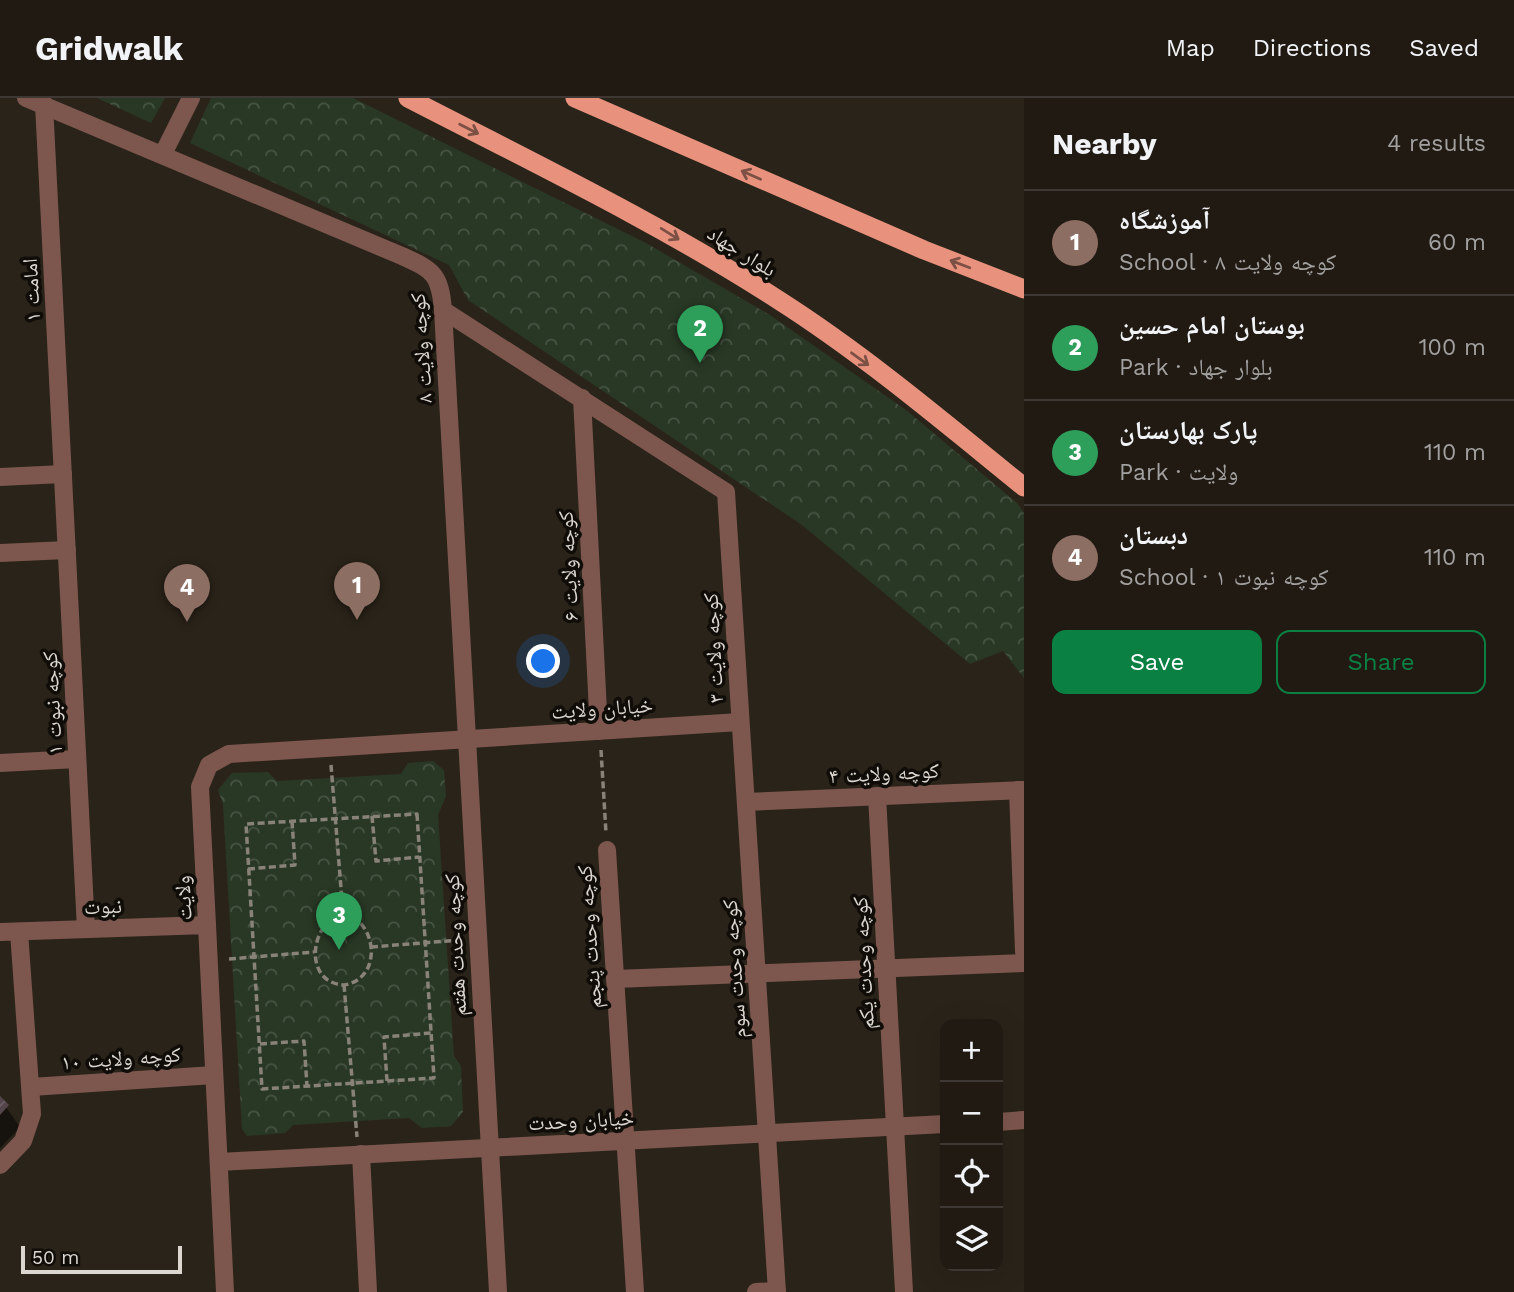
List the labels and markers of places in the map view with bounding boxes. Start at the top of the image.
pin: 2 [677,305,723,363]
pin: 1 [334,562,380,620]
pin: 4 [164,564,210,622]
pin: 3 [316,892,362,950]

